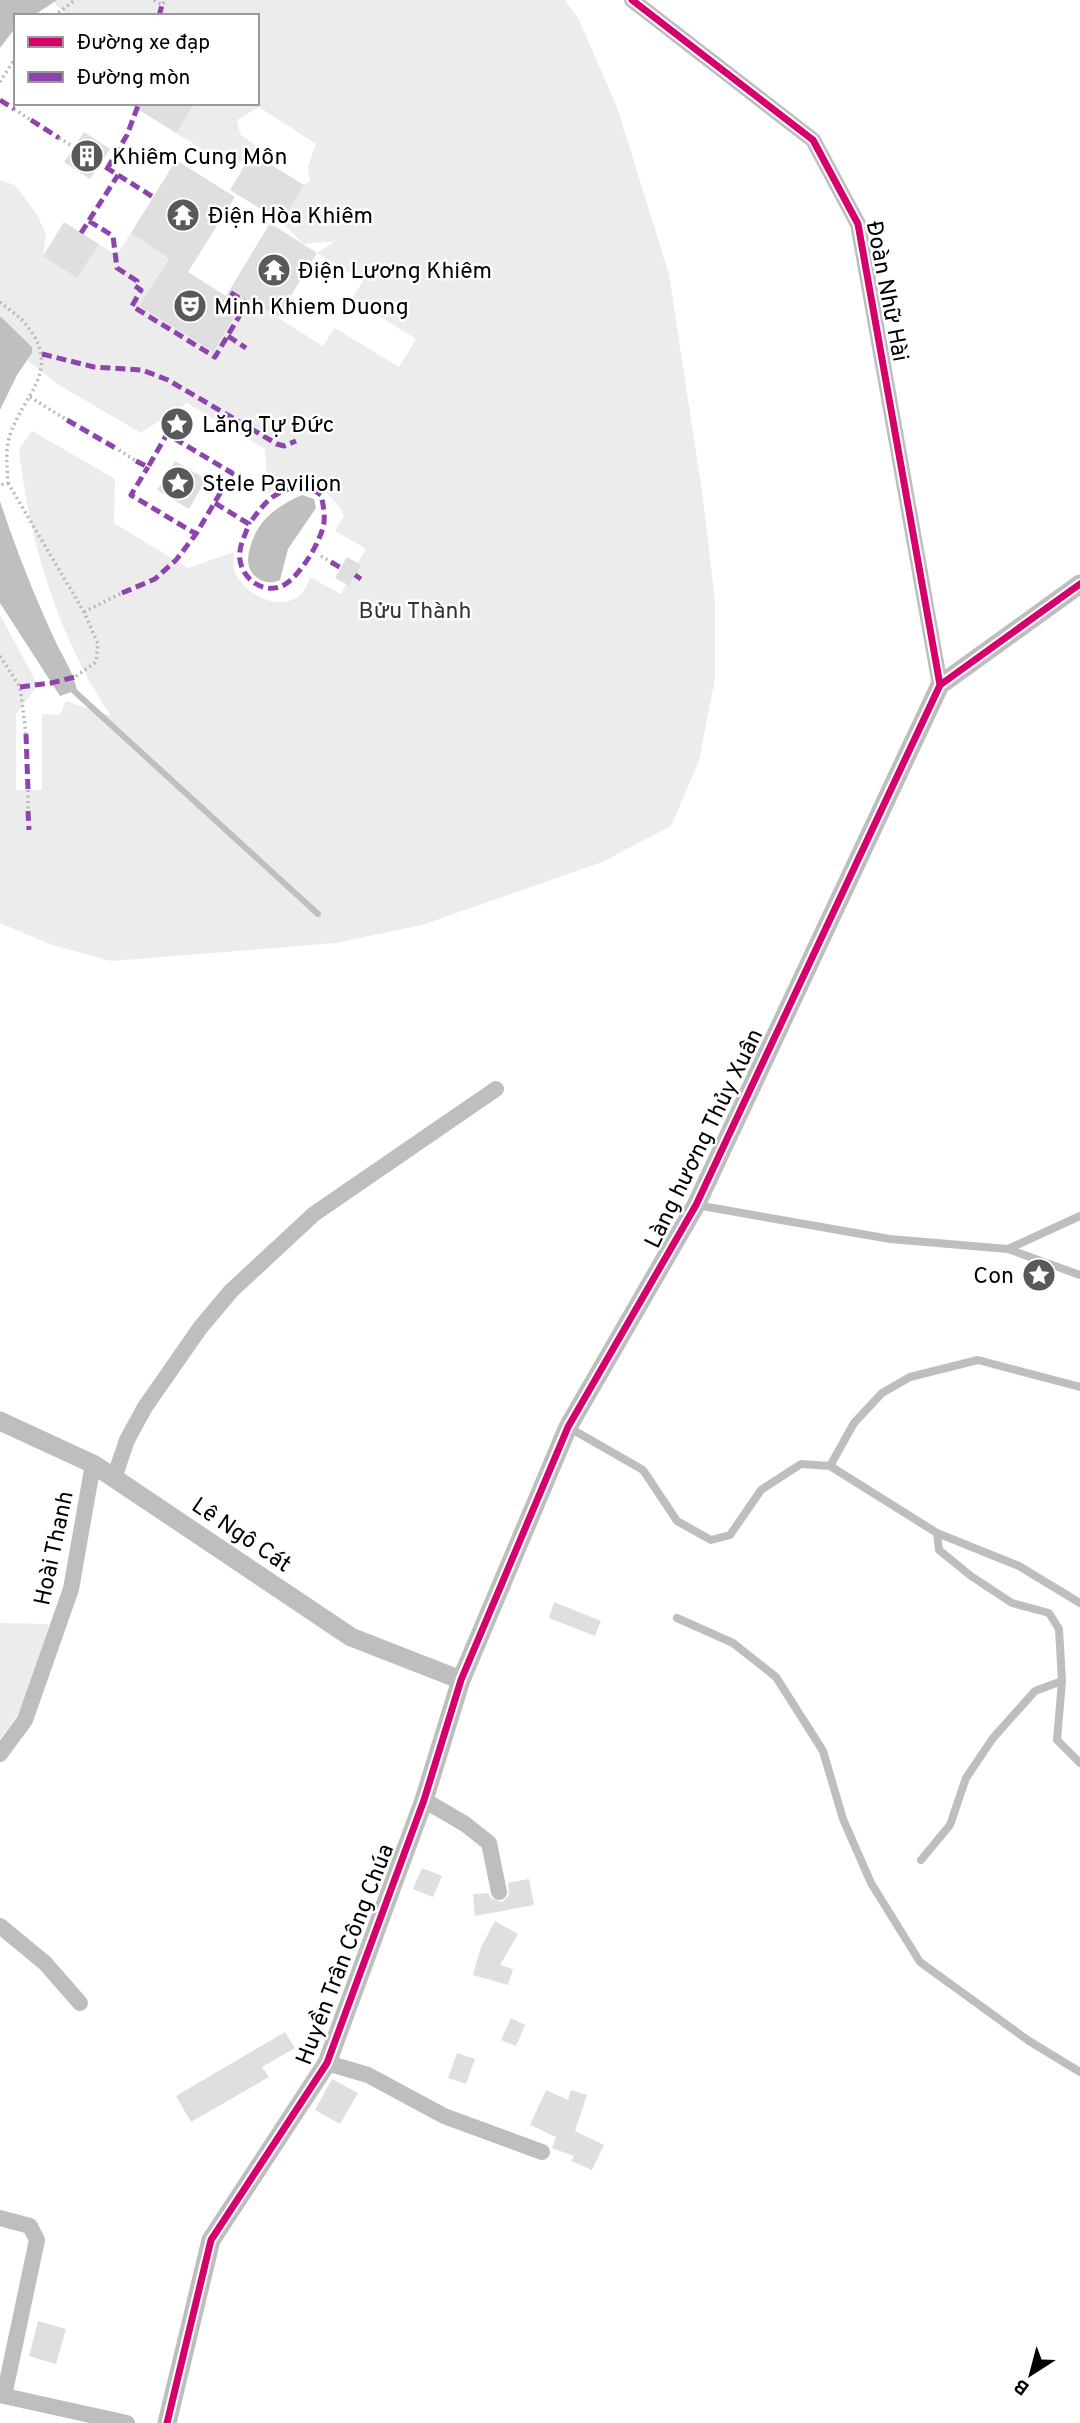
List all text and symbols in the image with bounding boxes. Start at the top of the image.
legend [14,14,259,105]
text: Đường xe đạp [77,30,210,57]
text: Đường mòn [77,65,190,92]
building icon: Khiêm Cung Môn [68,137,106,175]
place label: Khiêm Cung Môn [112,144,287,173]
temple icon: Điện Hòa Khiêm [164,196,202,234]
place label: Điện Hòa Khiêm [208,203,373,232]
street label: Đoàn Nhữ Hài [858,219,913,364]
temple icon: Điện Lương Khiêm [255,251,293,289]
place label: Điện Lương Khiêm [298,258,492,287]
theatre icon: Minh Khiem Duong [171,287,209,325]
place label: Minh Khiem Duong [214,294,409,323]
place icon: Lăng Tự Đức [158,405,196,443]
place label: Lăng Tự Đức [202,412,334,441]
place icon: Stele Pavilion [159,464,197,502]
place label: Stele Pavilion [202,471,341,500]
park label: Bửu Thành [359,598,471,627]
street label: Làng hương Thủy Xuân [639,1025,771,1254]
place icon: Con [1020,1256,1058,1294]
place label: Con [973,1263,1014,1292]
street label: Hoài Thanh [29,1489,82,1608]
street label: Lê Ngô Cát [185,1492,296,1580]
street label: Huyền Trân Công Chúa [290,1840,402,2070]
north arrow [996,2339,1066,2409]
text: B [1010,2373,1035,2400]

